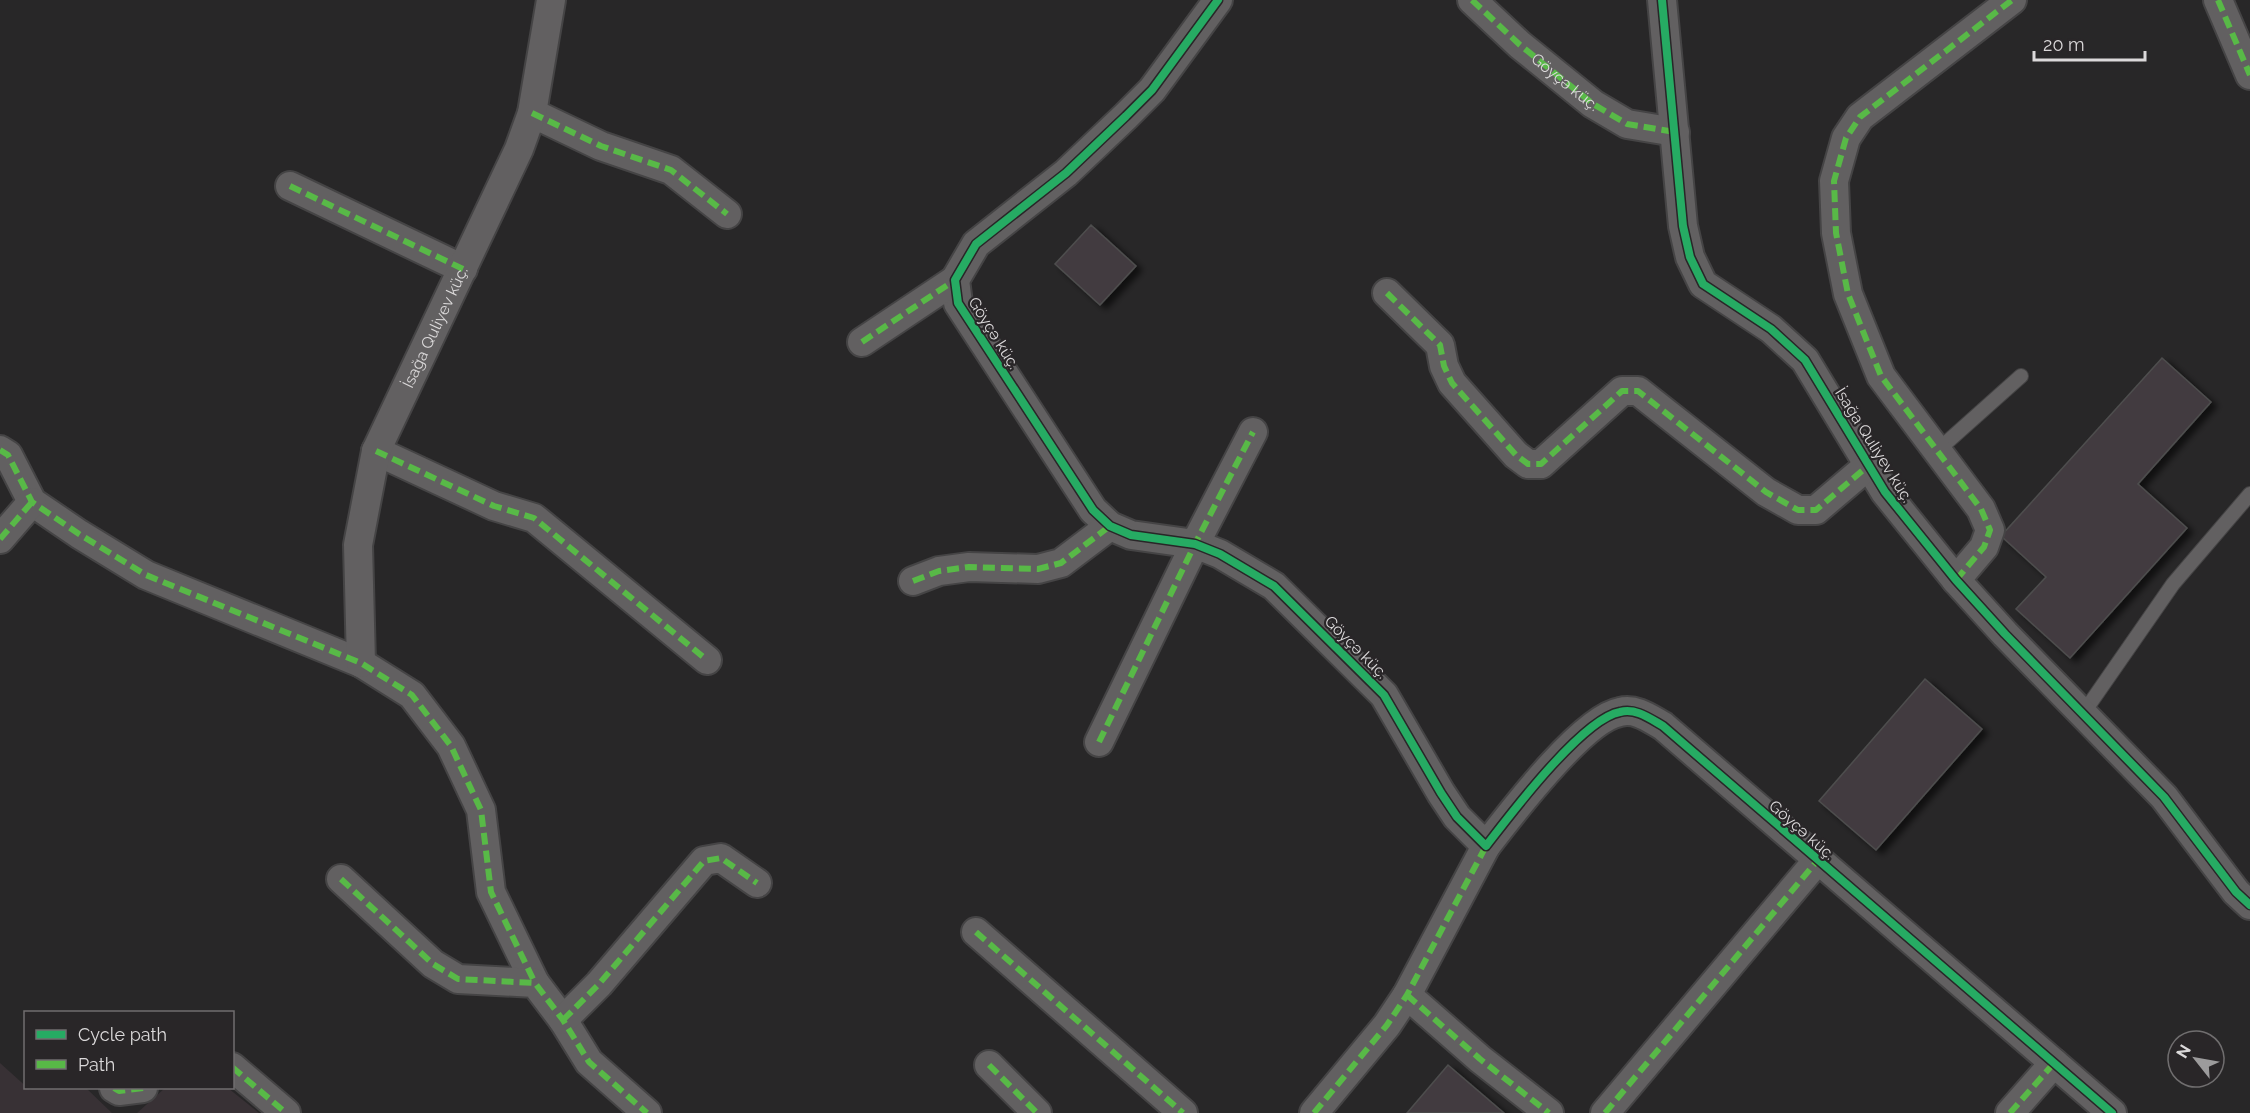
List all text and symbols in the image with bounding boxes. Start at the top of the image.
scale bar [2034,24,2145,62]
text: 20 m [2043,34,2085,55]
street label: Göyçə küç. [1528,49,1602,115]
street label: İsağa Quliyev küç. [397,263,472,391]
street label: Göyçə küç. [964,294,1024,372]
street label: İsağa Quliyev küç. [1831,384,1918,506]
street label: Göyçə küç. [1321,612,1391,682]
street label: Göyçə küç. [1765,796,1839,864]
legend [24,1011,234,1089]
text: Cycle path [78,1024,167,1045]
north arrow [2166,1029,2226,1089]
text: N [2172,1041,2195,1062]
text: Path [78,1054,115,1075]

